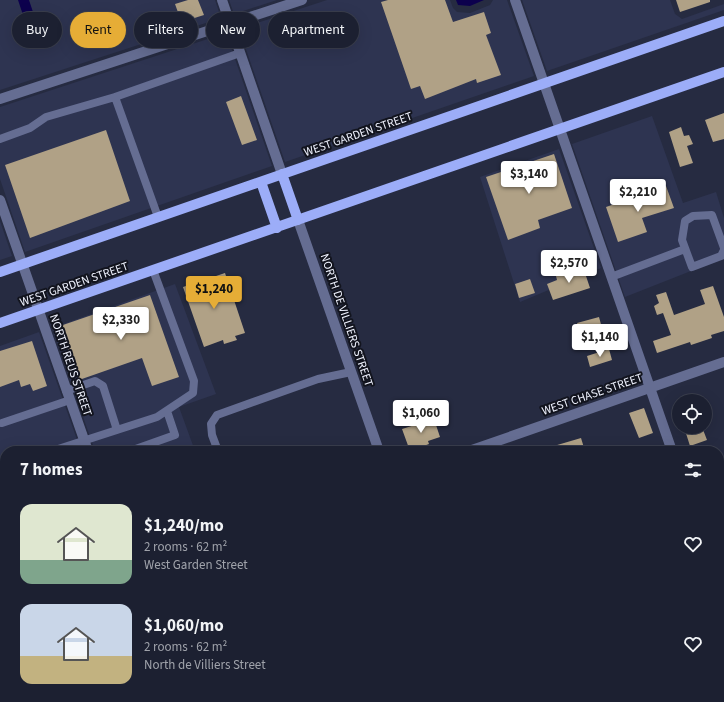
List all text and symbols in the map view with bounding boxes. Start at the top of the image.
chip: Buy [12,12,62,48]
chip: Rent [70,12,126,48]
chip: Filters [134,12,198,48]
chip: New [206,12,260,48]
chip: Apartment [268,12,359,48]
street label: WEST GARDEN STREET [302,108,415,161]
pin: $3,140 [496,161,562,195]
text: $3,140 [510,165,548,183]
pin: $2,210 [605,179,671,213]
text: $2,210 [619,183,657,201]
pin: $2,570 [536,250,602,284]
street label: NORTH DE VILLIERS STREET [316,251,377,389]
text: $2,570 [550,254,588,272]
street label: WEST GARDEN STREET [18,258,131,311]
pin: $1,240 [181,276,247,310]
text: $1,240 [195,280,233,298]
pin: $2,330 [88,307,154,341]
text: $2,330 [102,311,140,329]
street label: NORTH REUS STREET [45,312,96,419]
pin: $1,140 [567,324,633,358]
text: $1,140 [581,328,619,346]
street label: WEST CHASE STREET [539,369,645,420]
map controls [672,394,712,434]
button: locate [672,394,712,434]
pin: $1,060 [388,400,454,434]
text: $1,060 [402,404,440,422]
text: 7 homes [20,458,82,482]
icon: filters [682,459,704,481]
text: $1,240/mo [144,514,224,538]
icon: home [52,520,100,568]
icon: heart [682,533,704,555]
text: 2 rooms · 62 m² [144,538,227,556]
text: West Garden Street [144,556,248,574]
text: $1,060/mo [144,614,224,638]
icon: home [52,620,100,668]
icon: heart [682,633,704,655]
text: 2 rooms · 62 m² [144,638,227,656]
text: North de Villiers Street [144,656,266,674]

